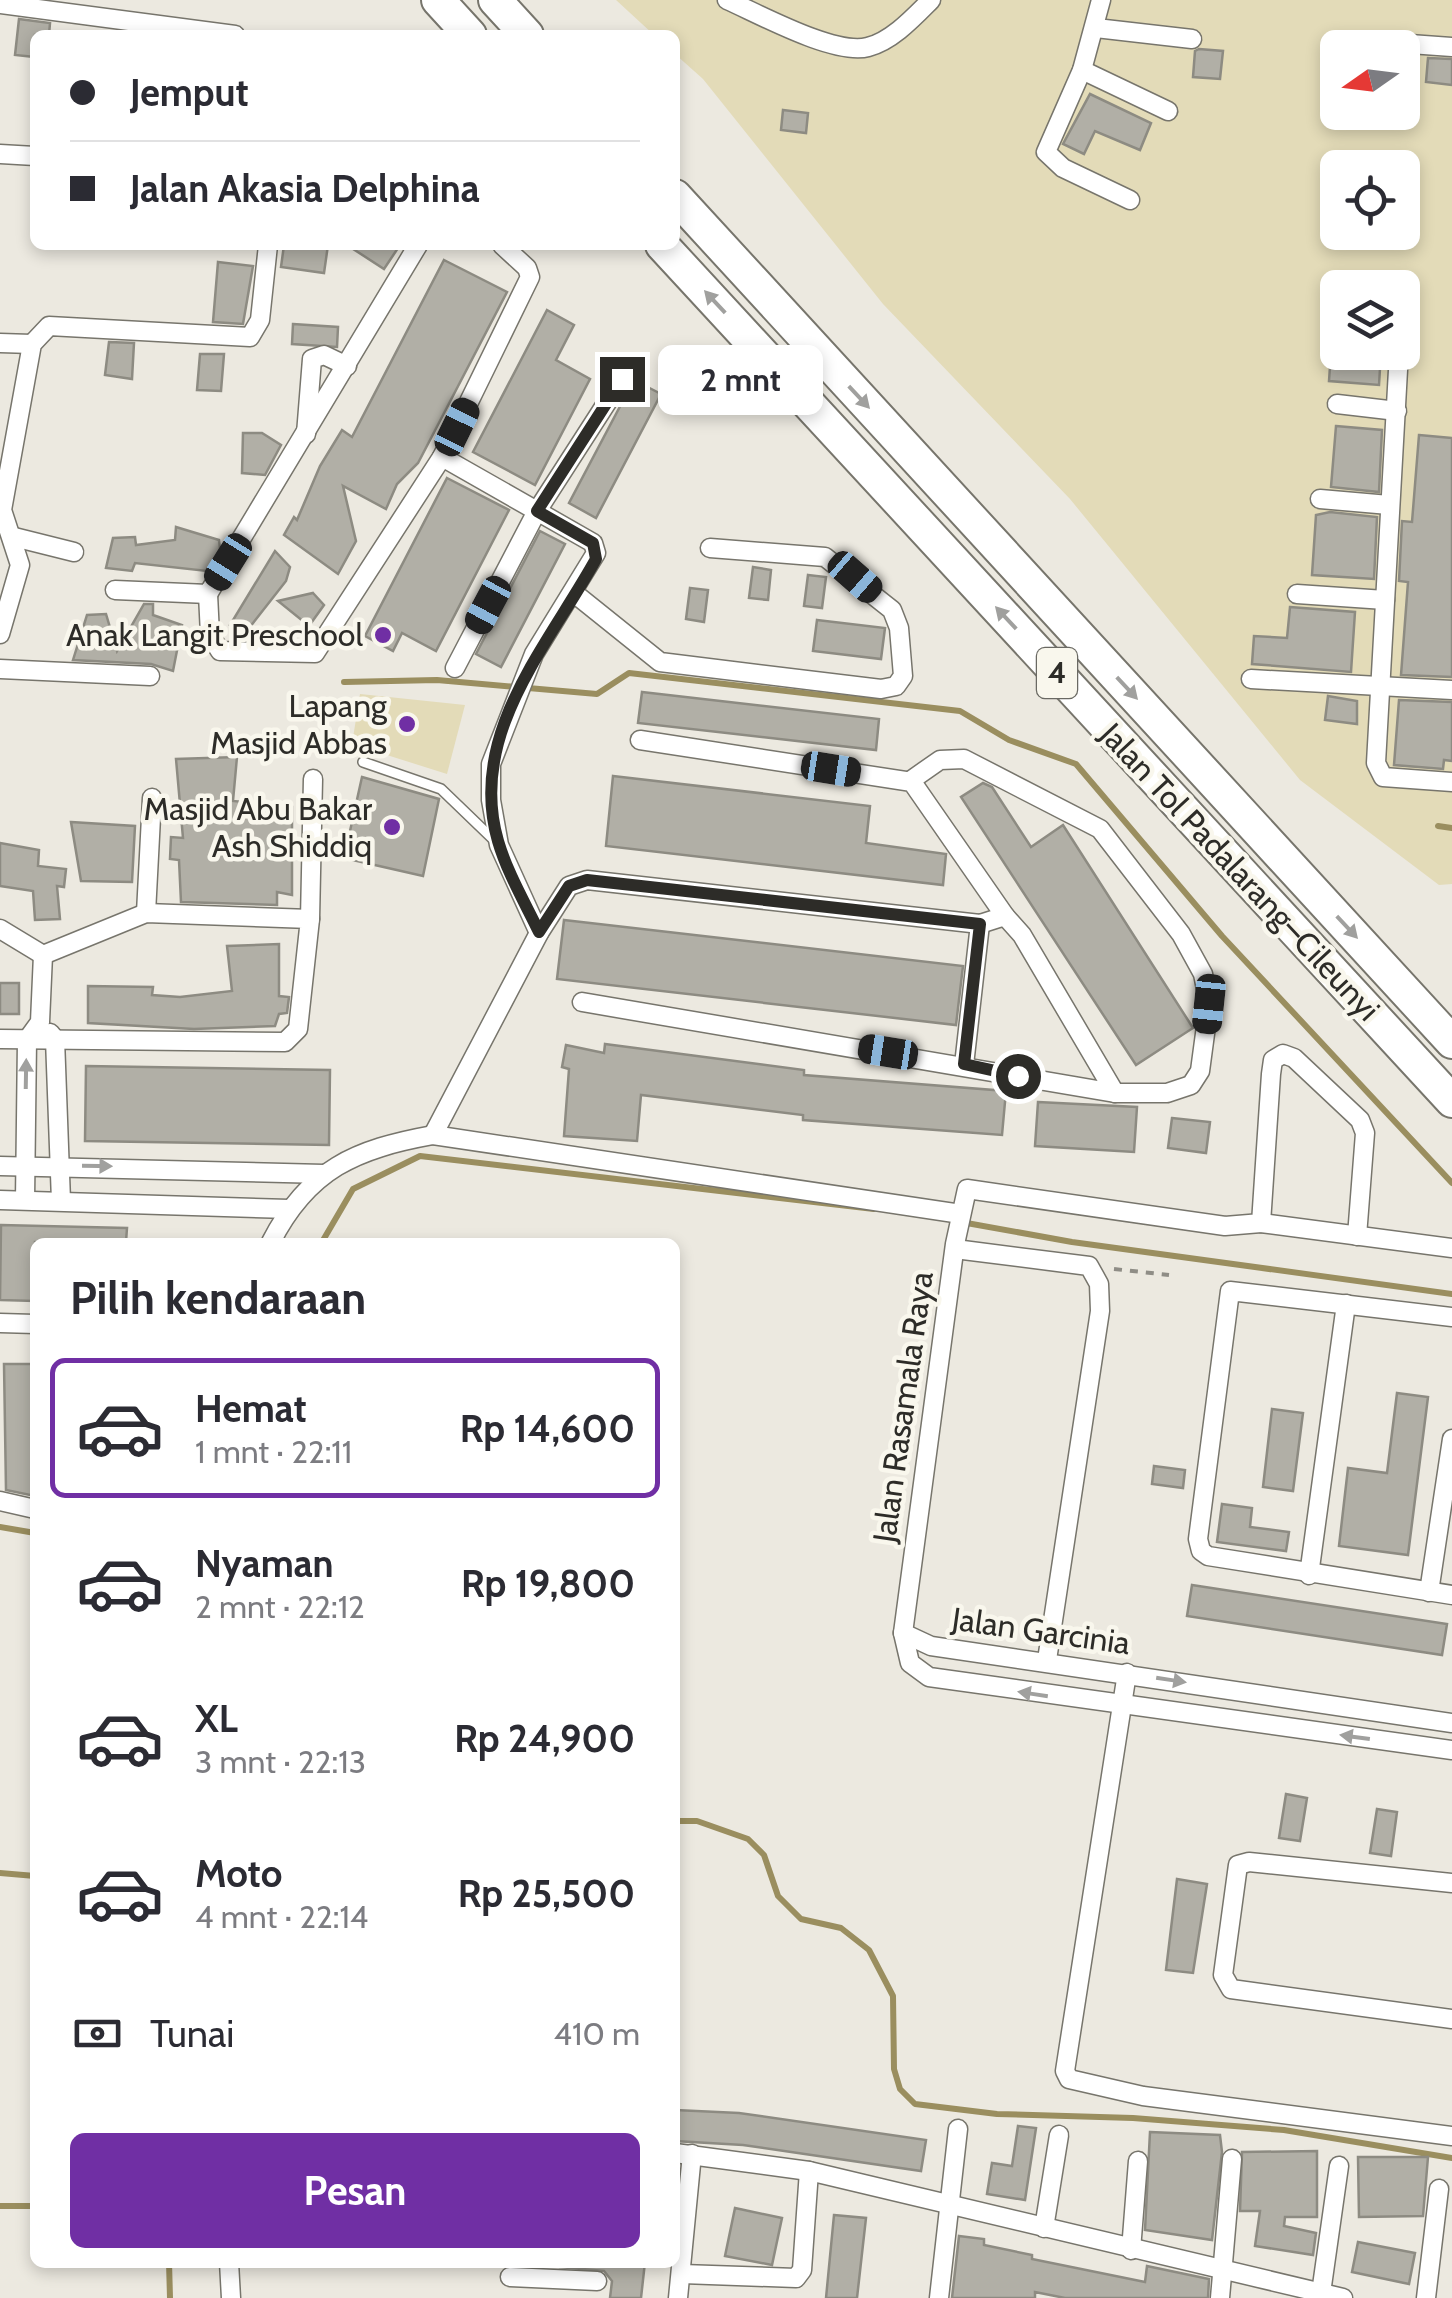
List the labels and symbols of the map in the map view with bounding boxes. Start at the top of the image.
north arrow [1320,30,1420,130]
one-way arrow [704,290,726,315]
callout: 2 mnt [657,344,822,414]
route end [600,357,645,402]
one-way arrow [848,384,870,409]
car [430,393,484,461]
car [199,529,257,595]
car [823,546,887,608]
car [461,571,515,639]
one-way arrow [995,606,1018,630]
place label: Anak Langit Preschool [66,615,363,654]
marker: Anak Langit Preschool [372,624,394,646]
road number: 4 [1037,648,1077,698]
one-way arrow [1115,676,1138,700]
place label: Lapang Masjid Abbas [210,686,388,762]
marker: Lapang Masjid Abbas [396,713,418,735]
street label: Jalan Tol Padalarang–Cileunyi [1092,714,1388,1028]
car [799,749,863,789]
place label: Masjid Abu Bakar Ash Shiddiq [144,789,373,865]
marker: Masjid Abu Bakar Ash Shiddiq [381,816,403,838]
one-way arrow [1335,914,1357,939]
car [1191,973,1227,1035]
car [856,1032,920,1072]
route start [996,1054,1041,1099]
one-way arrow [19,1057,35,1089]
one-way arrow [82,1159,114,1175]
street label: Jalan Rasamala Raya [864,1268,941,1546]
street label: Jalan Garcinia [949,1599,1133,1662]
one-way arrow [1155,1672,1187,1688]
one-way arrow [1017,1685,1049,1701]
one-way arrow [1339,1729,1371,1745]

